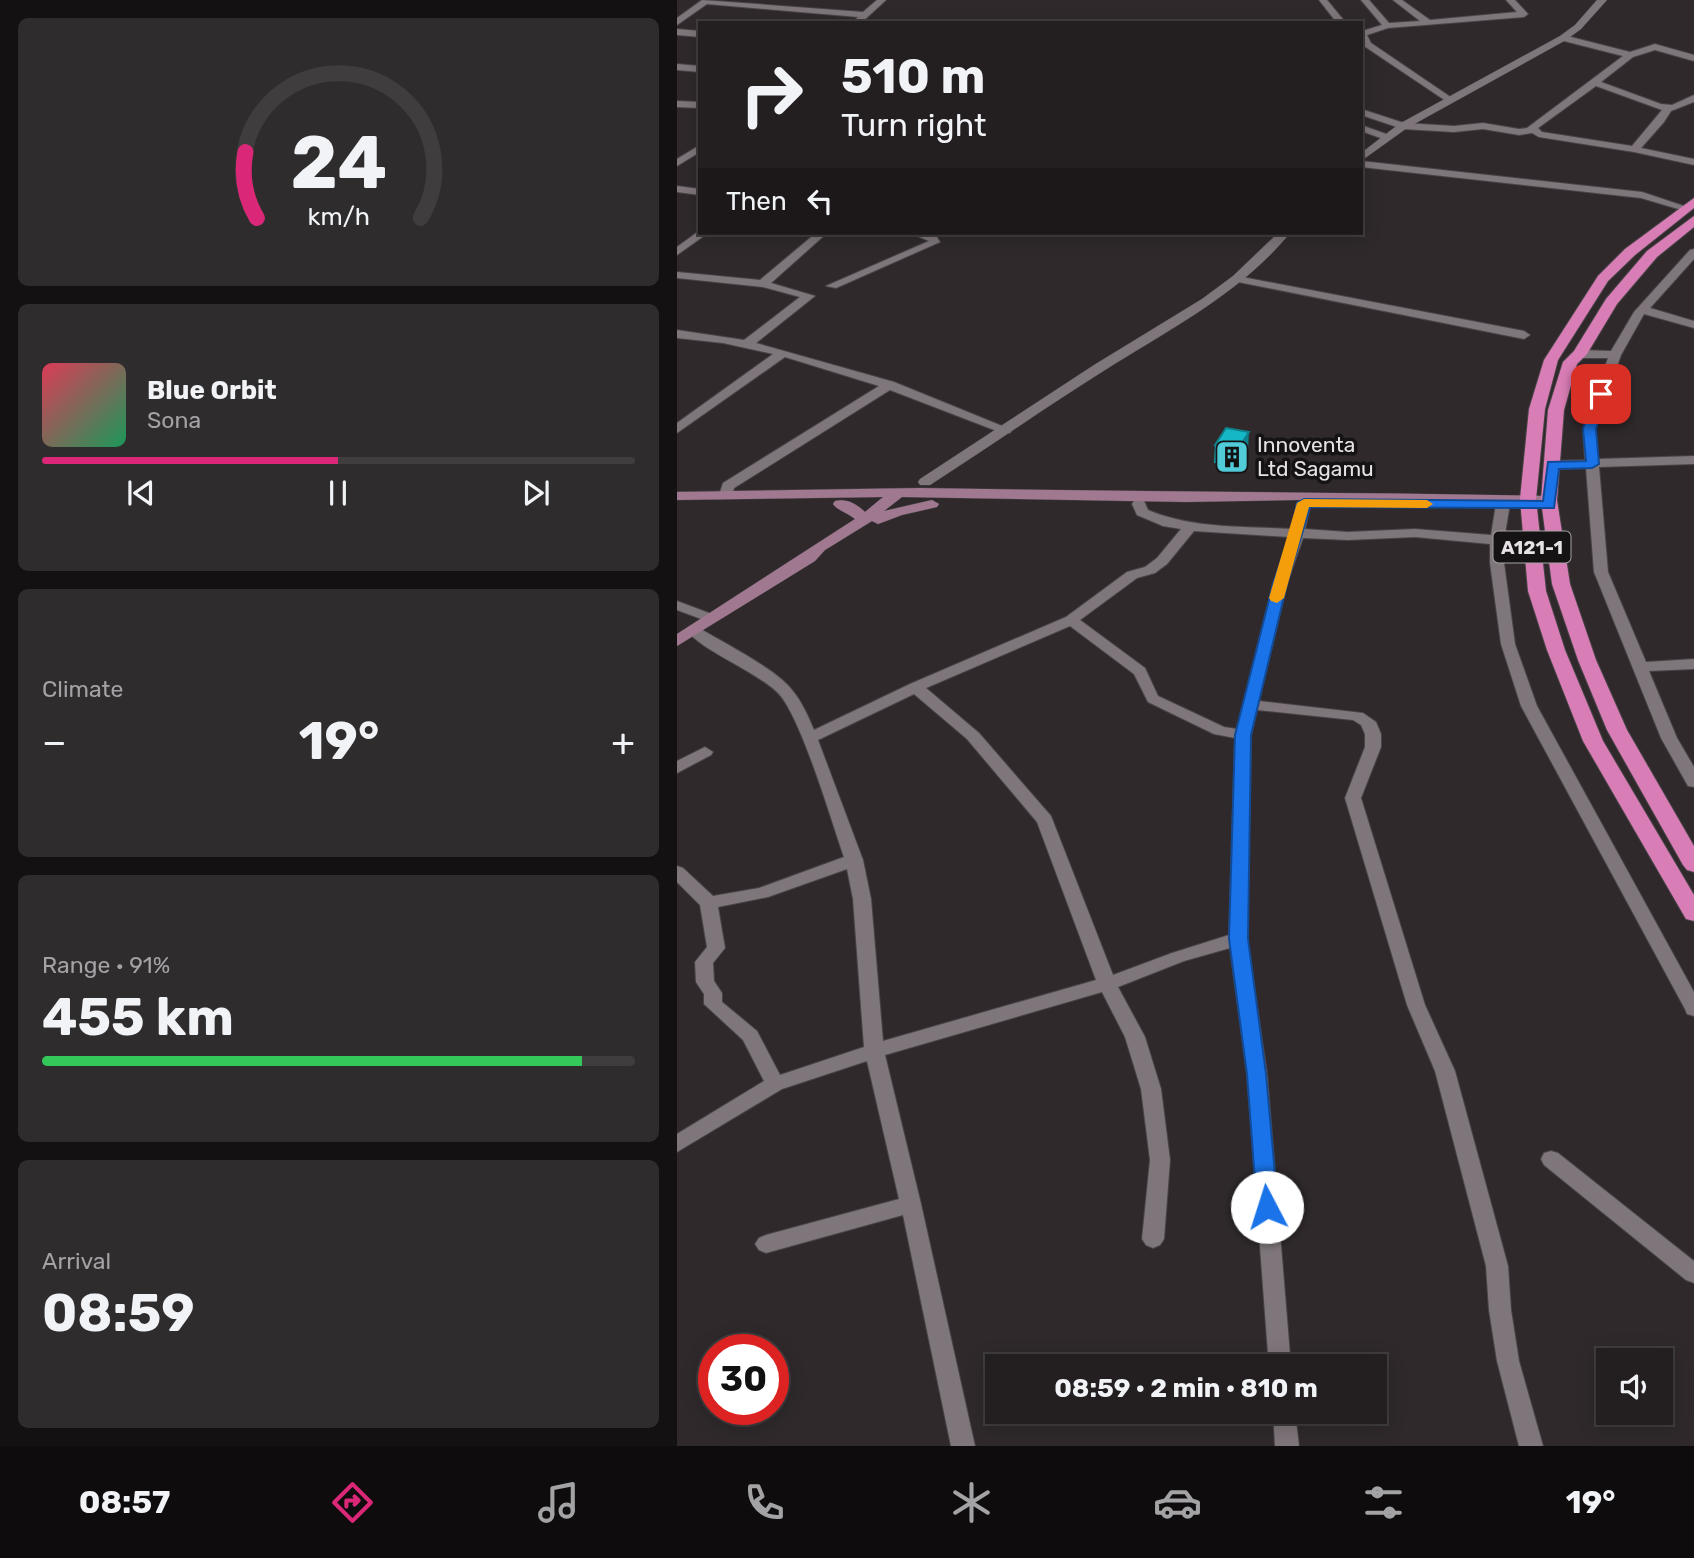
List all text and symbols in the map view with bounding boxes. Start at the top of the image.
text: 510 m [841,47,985,105]
icon: right [726,49,817,140]
text: Turn right [841,106,986,144]
text: 24 [290,120,387,206]
icon: left [801,182,839,220]
text: Then [726,186,787,217]
text: km/h [307,202,370,231]
pin [1571,364,1631,424]
text: Blue Orbit [147,375,277,406]
icon: arrive [1582,375,1620,413]
text: Sona [147,406,201,434]
place label: Innoventa Ltd Sagamu [1257,432,1374,481]
building icon: Innoventa Ltd Sagamu [1213,438,1251,476]
icon: previous [122,474,160,512]
icon: pause [319,474,357,512]
icon: next [517,474,555,512]
road number: A121-1 [1493,532,1571,562]
text: Climate [42,675,123,703]
text: 19° [299,710,379,772]
text: − [42,719,67,765]
text: + [611,719,635,765]
text: Range · 91% [42,951,170,979]
text: 455 km [42,986,234,1048]
position arrow [1230,1170,1304,1244]
text: Arrival [42,1247,111,1275]
text: 08:59 [42,1282,195,1344]
speed limit sign: 30 [698,1334,789,1425]
map controls [1596,1348,1673,1425]
button: sound [1596,1348,1673,1425]
text: 08:59 · 2 min · 810 m [1054,1373,1318,1404]
icon: directions [328,1478,377,1527]
icon: music [534,1478,583,1527]
icon: phone [740,1478,789,1527]
icon: climate [947,1478,996,1527]
icon: car [1153,1478,1202,1527]
icon: filters [1359,1478,1408,1527]
text: 08:57 [79,1483,170,1521]
text: 19° [1566,1483,1615,1521]

